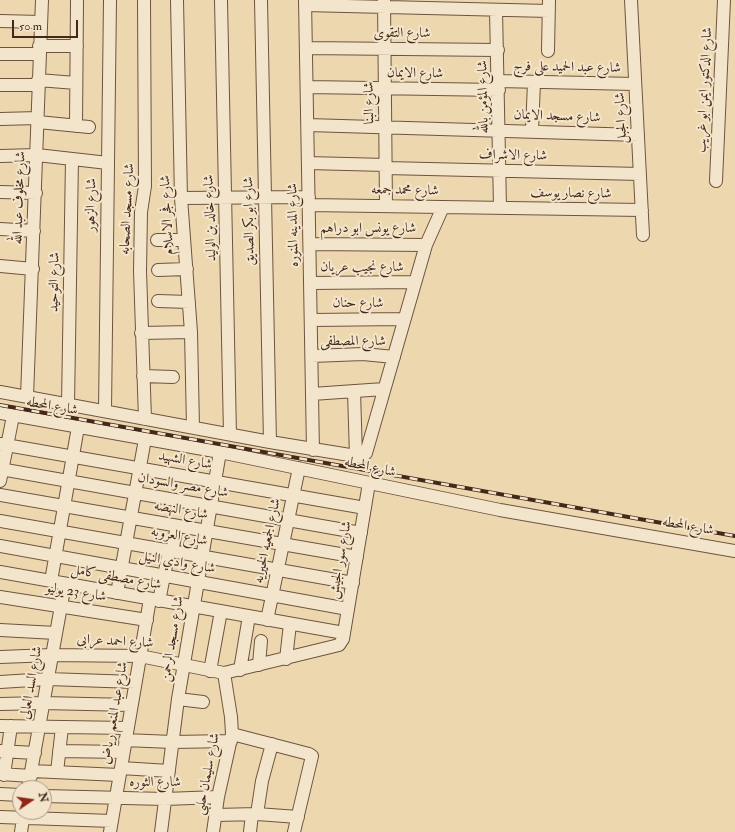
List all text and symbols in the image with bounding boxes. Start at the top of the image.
scale bar [14,12,80,38]
text: 50 m [19,19,42,34]
street label: شارع التقوى [374,26,430,42]
street label: شارع الدكتور ايمن ابو غريب [693,27,717,153]
street label: شارع عبد الحميد على فرج [513,59,621,77]
street label: شارع المؤمن بالله [475,60,493,134]
street label: شارع الايمان [387,65,443,83]
street label: شارع البنا [361,81,379,125]
street label: شارع الجبل [612,92,632,144]
street label: شارع مسجد الايمان [513,107,601,127]
street label: شارع الاشراف [479,147,547,165]
street label: شارع مخلوف عبد الله [10,151,30,245]
street label: شارع مسجد الصحابه [117,163,139,255]
street label: شارع خالد بن الوليد [201,174,221,262]
street label: شارع فجر الاسلام [158,175,178,255]
street label: شارع ابو بكر الصديق [241,176,259,266]
street label: شارع الزهور [83,178,101,232]
street label: شارع محمد جمعه [371,182,439,200]
street label: شارع المدينه المنوره [285,183,303,267]
street label: شارع نصار يوسف [530,185,612,203]
street label: شارع يونس ابو دراهم [320,221,416,237]
street label: شارع التوحيد [46,252,64,312]
street label: شارع نجيب عريان [320,260,404,276]
street label: شارع حنان [332,296,384,312]
street label: شارع المصطفى [320,334,386,350]
street label: شارع المحطه [25,394,79,420]
street label: شارع الشهيد [157,448,213,474]
street label: شارع المحطه [343,454,397,482]
street label: شارع مصر والسودان [136,470,230,502]
street label: شارع الجمعيه الخيريه [251,497,285,585]
street label: شارع النهضه [153,498,209,524]
street label: شارع المحطه [661,514,715,540]
street label: شارع سور الجيش [326,520,356,600]
street label: شارع العروبه [149,524,209,550]
street label: شارع وادي النيل [138,548,216,578]
street label: شارع مصطفى كامل [70,562,162,594]
street label: شارع 23 يوليو [45,580,107,606]
street label: شارع مسجد الرحمن [158,595,188,683]
street label: شارع احمد عرابى [76,632,154,652]
street label: شارع السد العالى [17,645,47,721]
street label: شارع عبد المنعم رياض [98,660,132,766]
street label: شارع سليمان حلبى [192,731,224,817]
street label: شارع الثوره [129,775,181,791]
north arrow [12,780,52,820]
text: N [36,791,51,804]

